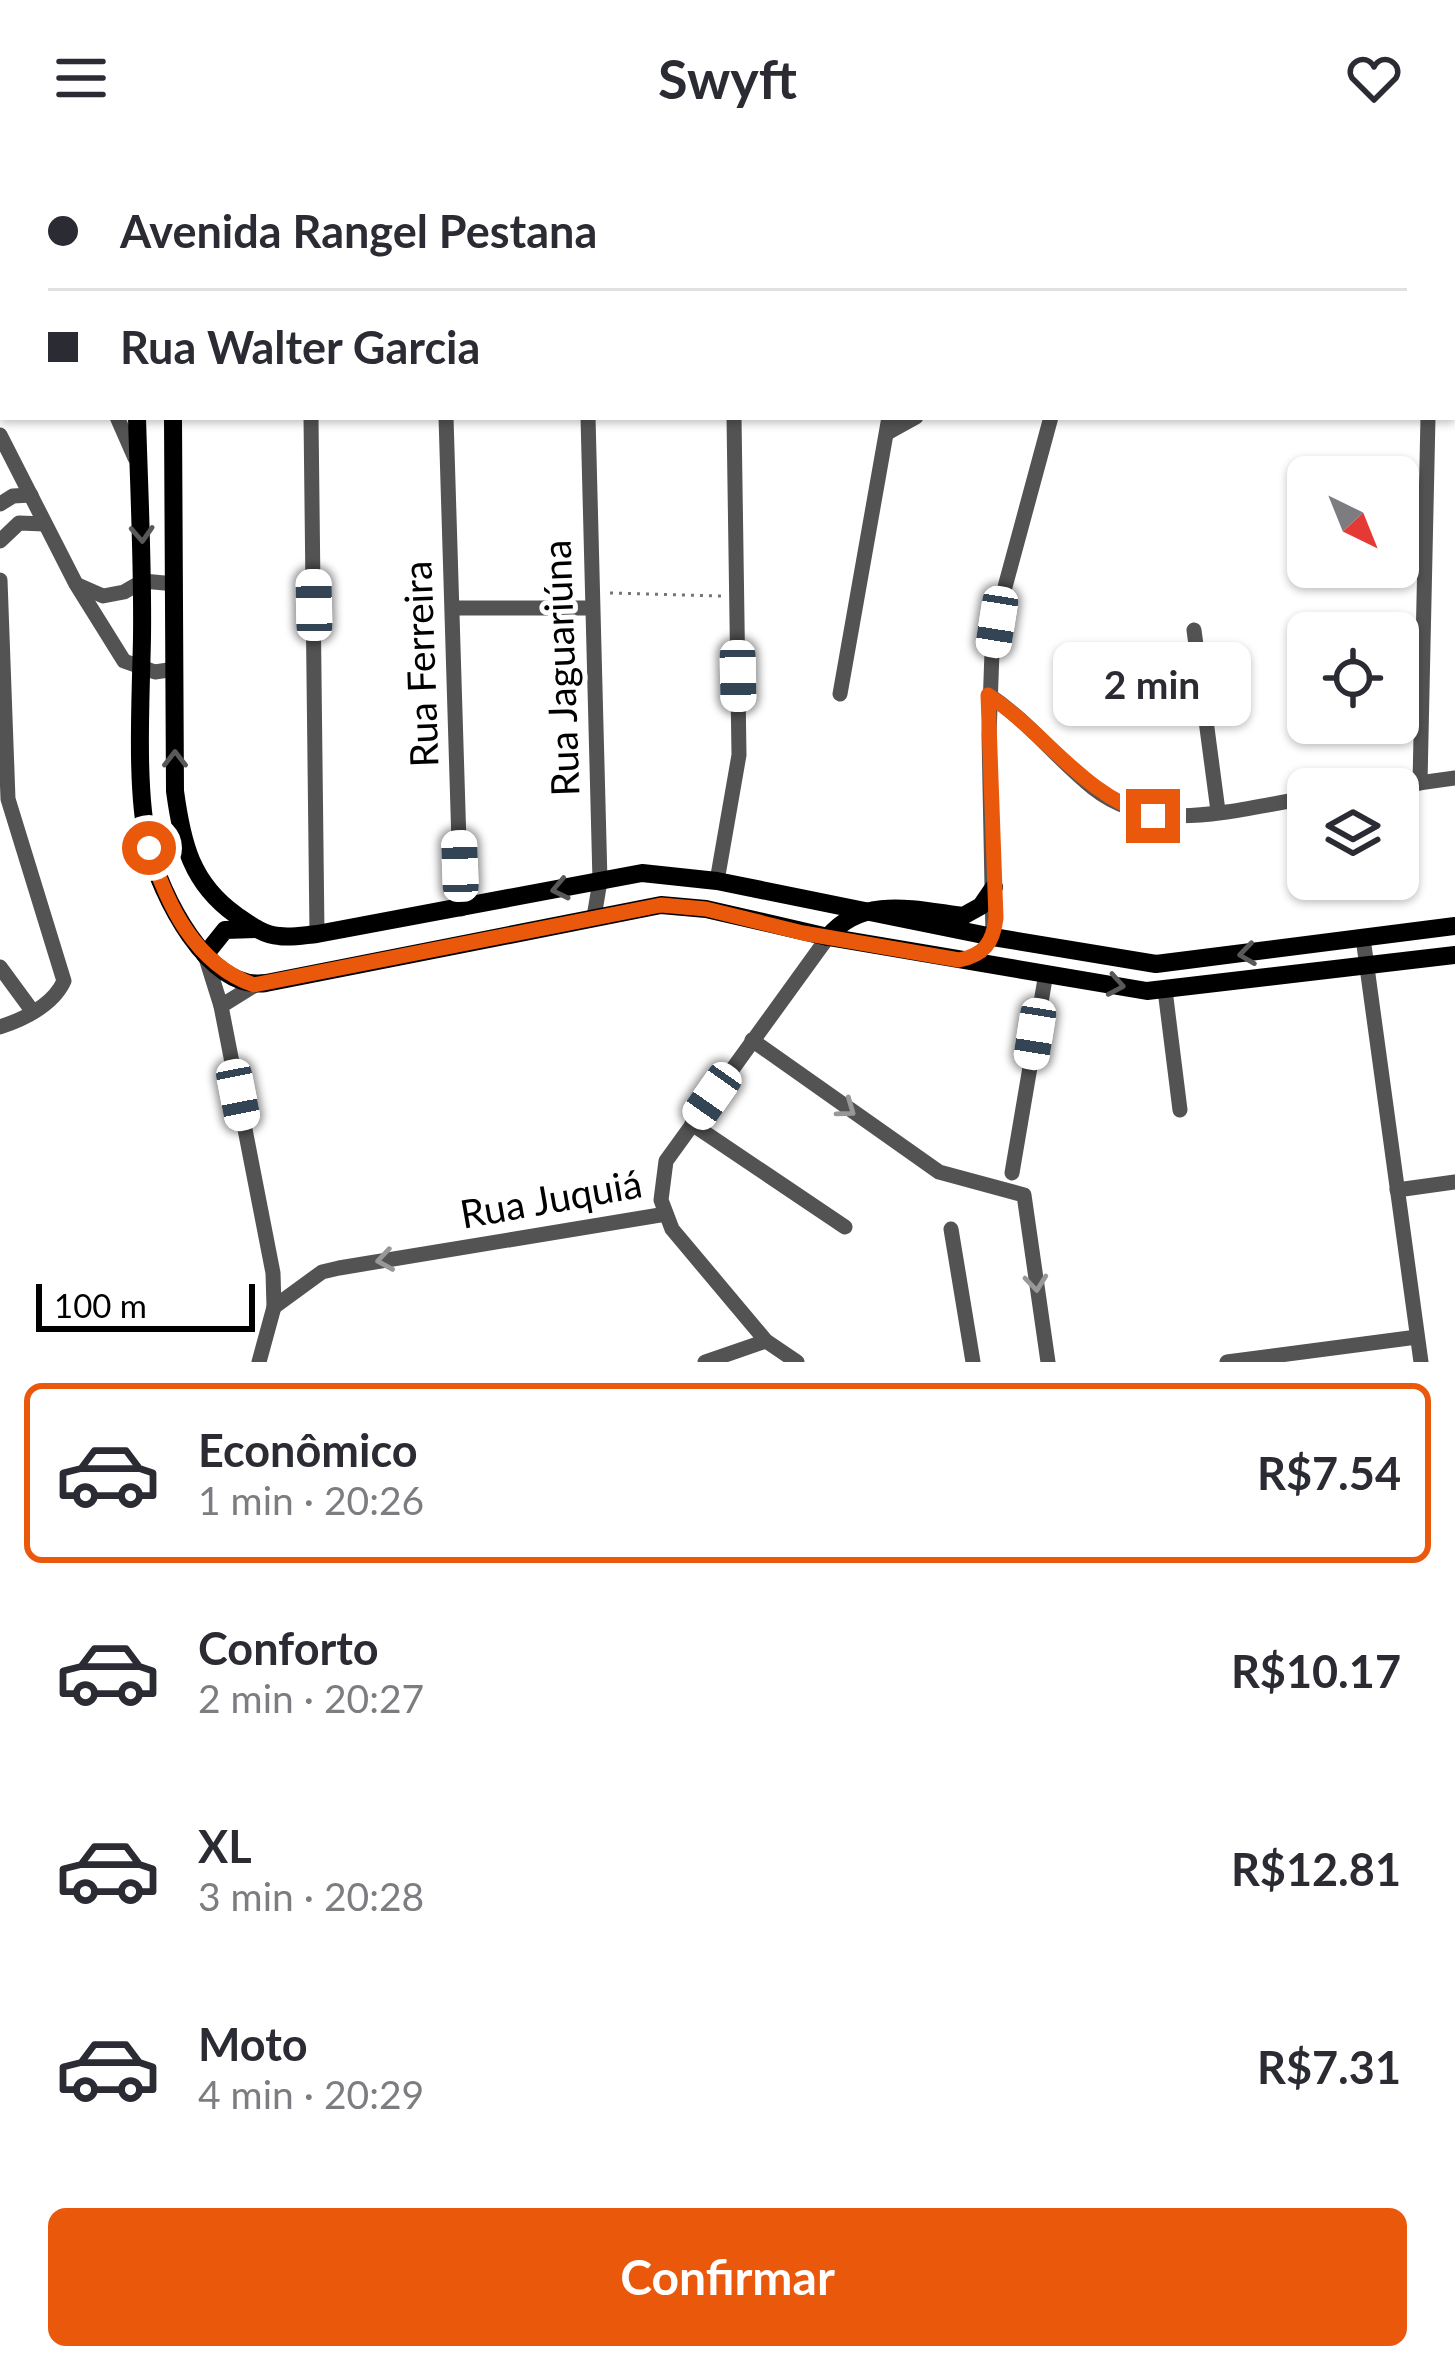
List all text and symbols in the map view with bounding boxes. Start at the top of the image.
icon: menu [48,45,114,111]
icon: heart [1341,45,1407,111]
text: Swyft [658,46,797,111]
text: Avenida Rangel Pestana [120,204,597,258]
text: Rua Walter Garcia [120,320,480,374]
north arrow [1287,456,1419,588]
map controls [1287,456,1419,900]
one-way arrow [129,525,155,544]
street label: Rua Jaguariúna [533,539,587,797]
street label: Rua Ferreira [393,560,447,768]
car [295,569,333,641]
car [974,584,1020,660]
button: locate [1287,612,1419,744]
car [719,640,757,712]
callout: 2 min [1054,642,1252,726]
text: 2 min [1104,661,1200,707]
one-way arrow [162,749,188,767]
button: layers [1287,768,1419,900]
route end [1126,789,1180,843]
route start [122,821,176,875]
car [441,829,479,903]
one-way arrow [550,875,570,901]
one-way arrow [1238,940,1257,966]
one-way arrow [1106,972,1126,997]
car [1012,996,1058,1072]
car [213,1056,263,1134]
car [677,1056,747,1136]
one-way arrow [834,1094,856,1116]
street label: Rua Juquiá [456,1159,645,1237]
one-way arrow [376,1247,396,1272]
one-way arrow [1022,1273,1048,1293]
scale bar [36,1278,255,1331]
text: 100 m [54,1285,147,1325]
icon: car [54,1419,162,1527]
text: Econômico [198,1423,418,1477]
text: R$7.54 [1257,1446,1401,1500]
text: 1 min · 20:26 [198,1477,424,1523]
icon: car [54,1617,162,1725]
text: Conforto [198,1621,379,1675]
text: R$10.17 [1231,1644,1401,1698]
text: 2 min · 20:27 [198,1675,424,1721]
icon: car [54,1815,162,1923]
text: XL [198,1819,252,1873]
text: R$12.81 [1231,1842,1401,1896]
text: 3 min · 20:28 [198,1873,424,1919]
icon: car [54,2013,162,2121]
text: Moto [198,2017,308,2071]
text: R$7.31 [1257,2040,1401,2094]
text: 4 min · 20:29 [198,2071,424,2117]
button: Confirmar [48,2208,1407,2346]

